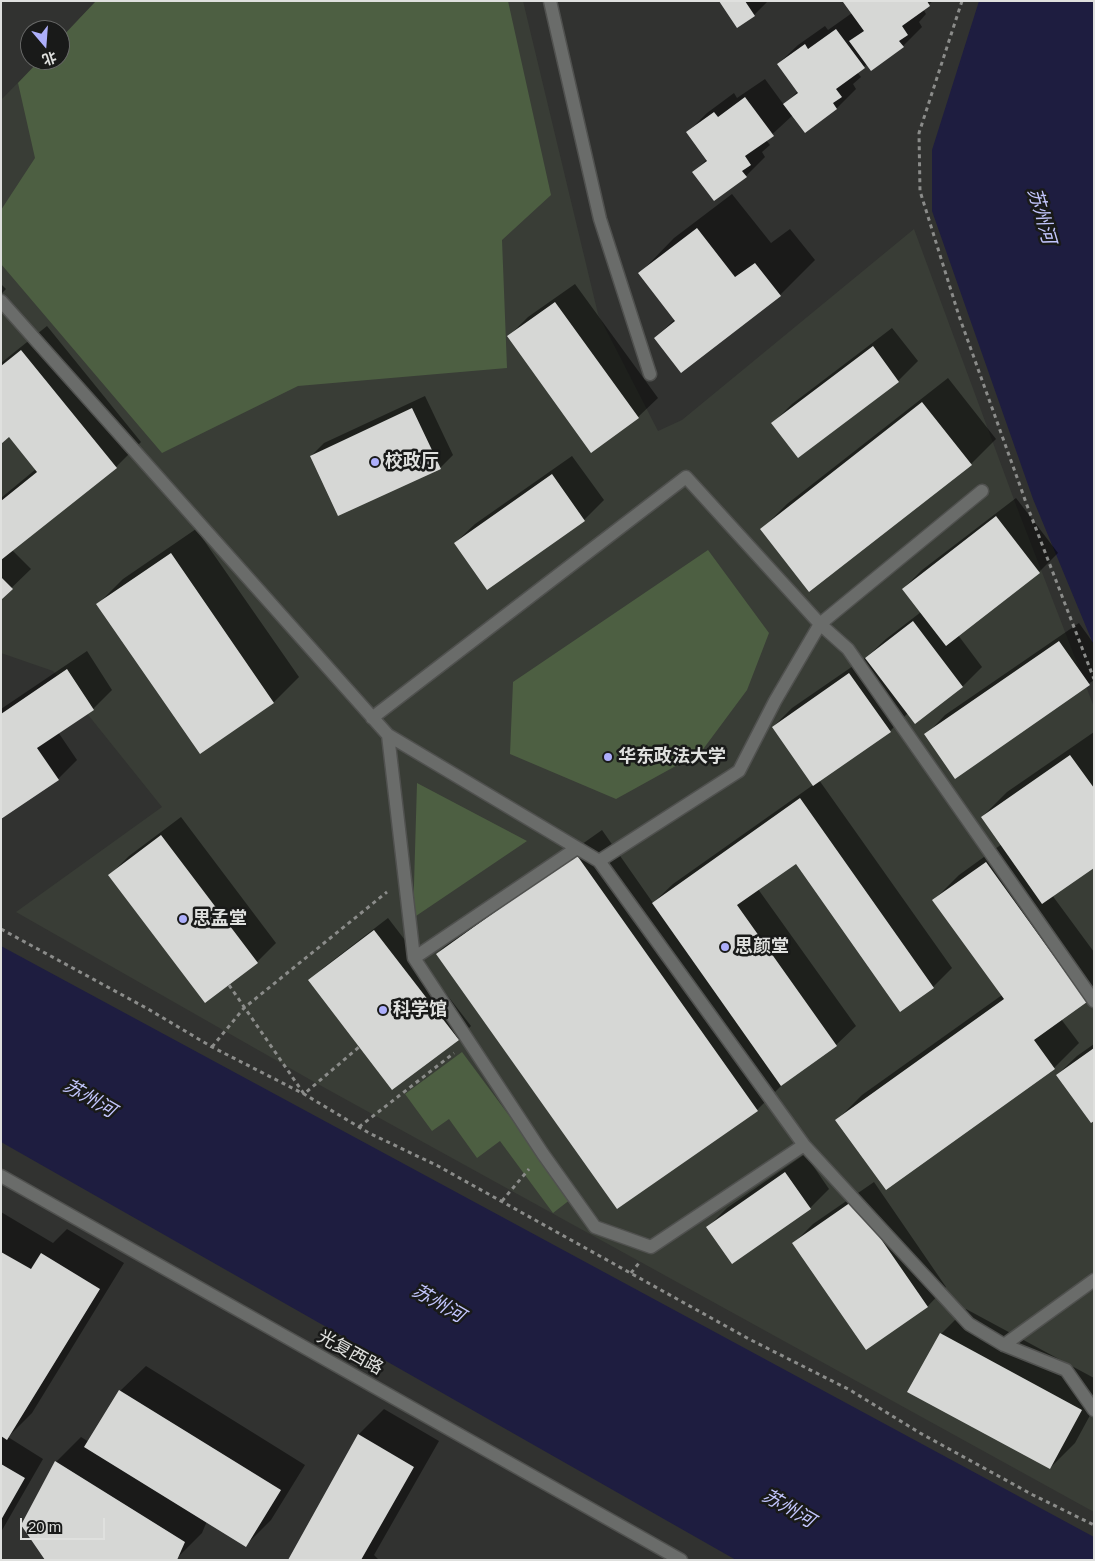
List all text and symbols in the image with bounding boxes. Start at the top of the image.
north arrow [20,20,70,70]
text: 北 [40,49,58,68]
water label: 苏州河 [1022,185,1060,247]
place label: 校政厅 [385,451,439,473]
marker: 校政厅 [369,456,381,468]
place label: 华东政法大学 [618,746,726,768]
marker: 华东政法大学 [602,751,614,763]
place label: 思孟堂 [193,908,247,930]
marker: 思孟堂 [177,913,189,925]
place label: 思颜堂 [735,936,789,958]
marker: 思颜堂 [719,941,731,953]
place label: 科学馆 [393,999,447,1021]
marker: 科学馆 [377,1004,389,1016]
water label: 苏州河 [59,1075,119,1123]
water label: 苏州河 [408,1280,468,1328]
street label: 光复西路 [313,1326,387,1380]
water label: 苏州河 [758,1485,818,1533]
scale bar [22,1508,108,1540]
text: 20 m [28,1518,61,1535]

